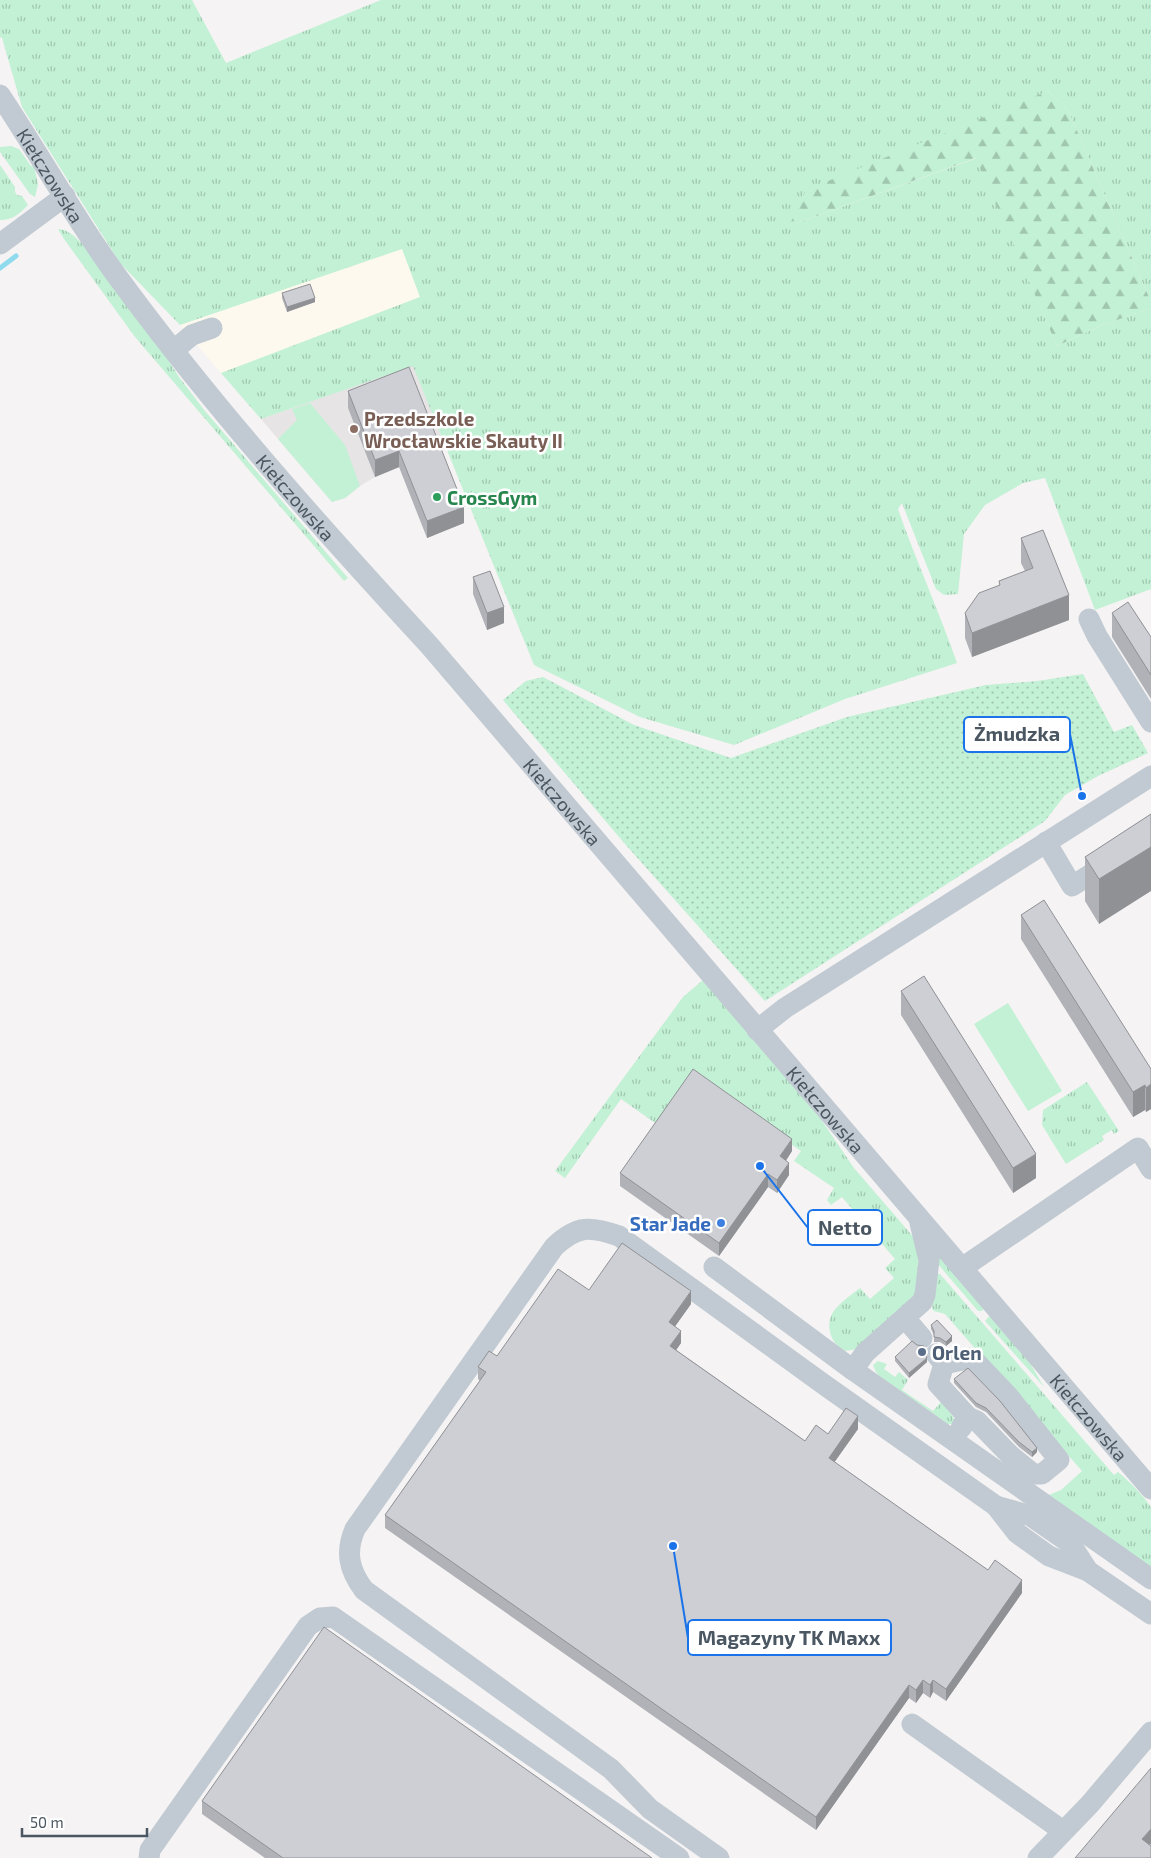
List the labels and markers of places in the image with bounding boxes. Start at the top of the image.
place label: Przedszkole Wrocławskie Skauty II [364,407,563,453]
marker: Przedszkole Wrocławskie Skauty II [348,423,360,435]
place label: CrossGym [447,486,537,510]
marker: CrossGym [431,491,443,503]
callout: Żmudzka [964,717,1070,752]
callout: Netto [808,1210,882,1245]
place label: Star Jade [630,1212,711,1235]
marker: Star Jade [715,1217,727,1229]
place label: Orlen [932,1341,982,1364]
marker: Orlen [916,1346,928,1358]
callout: Magazyny TK Maxx [688,1620,891,1655]

